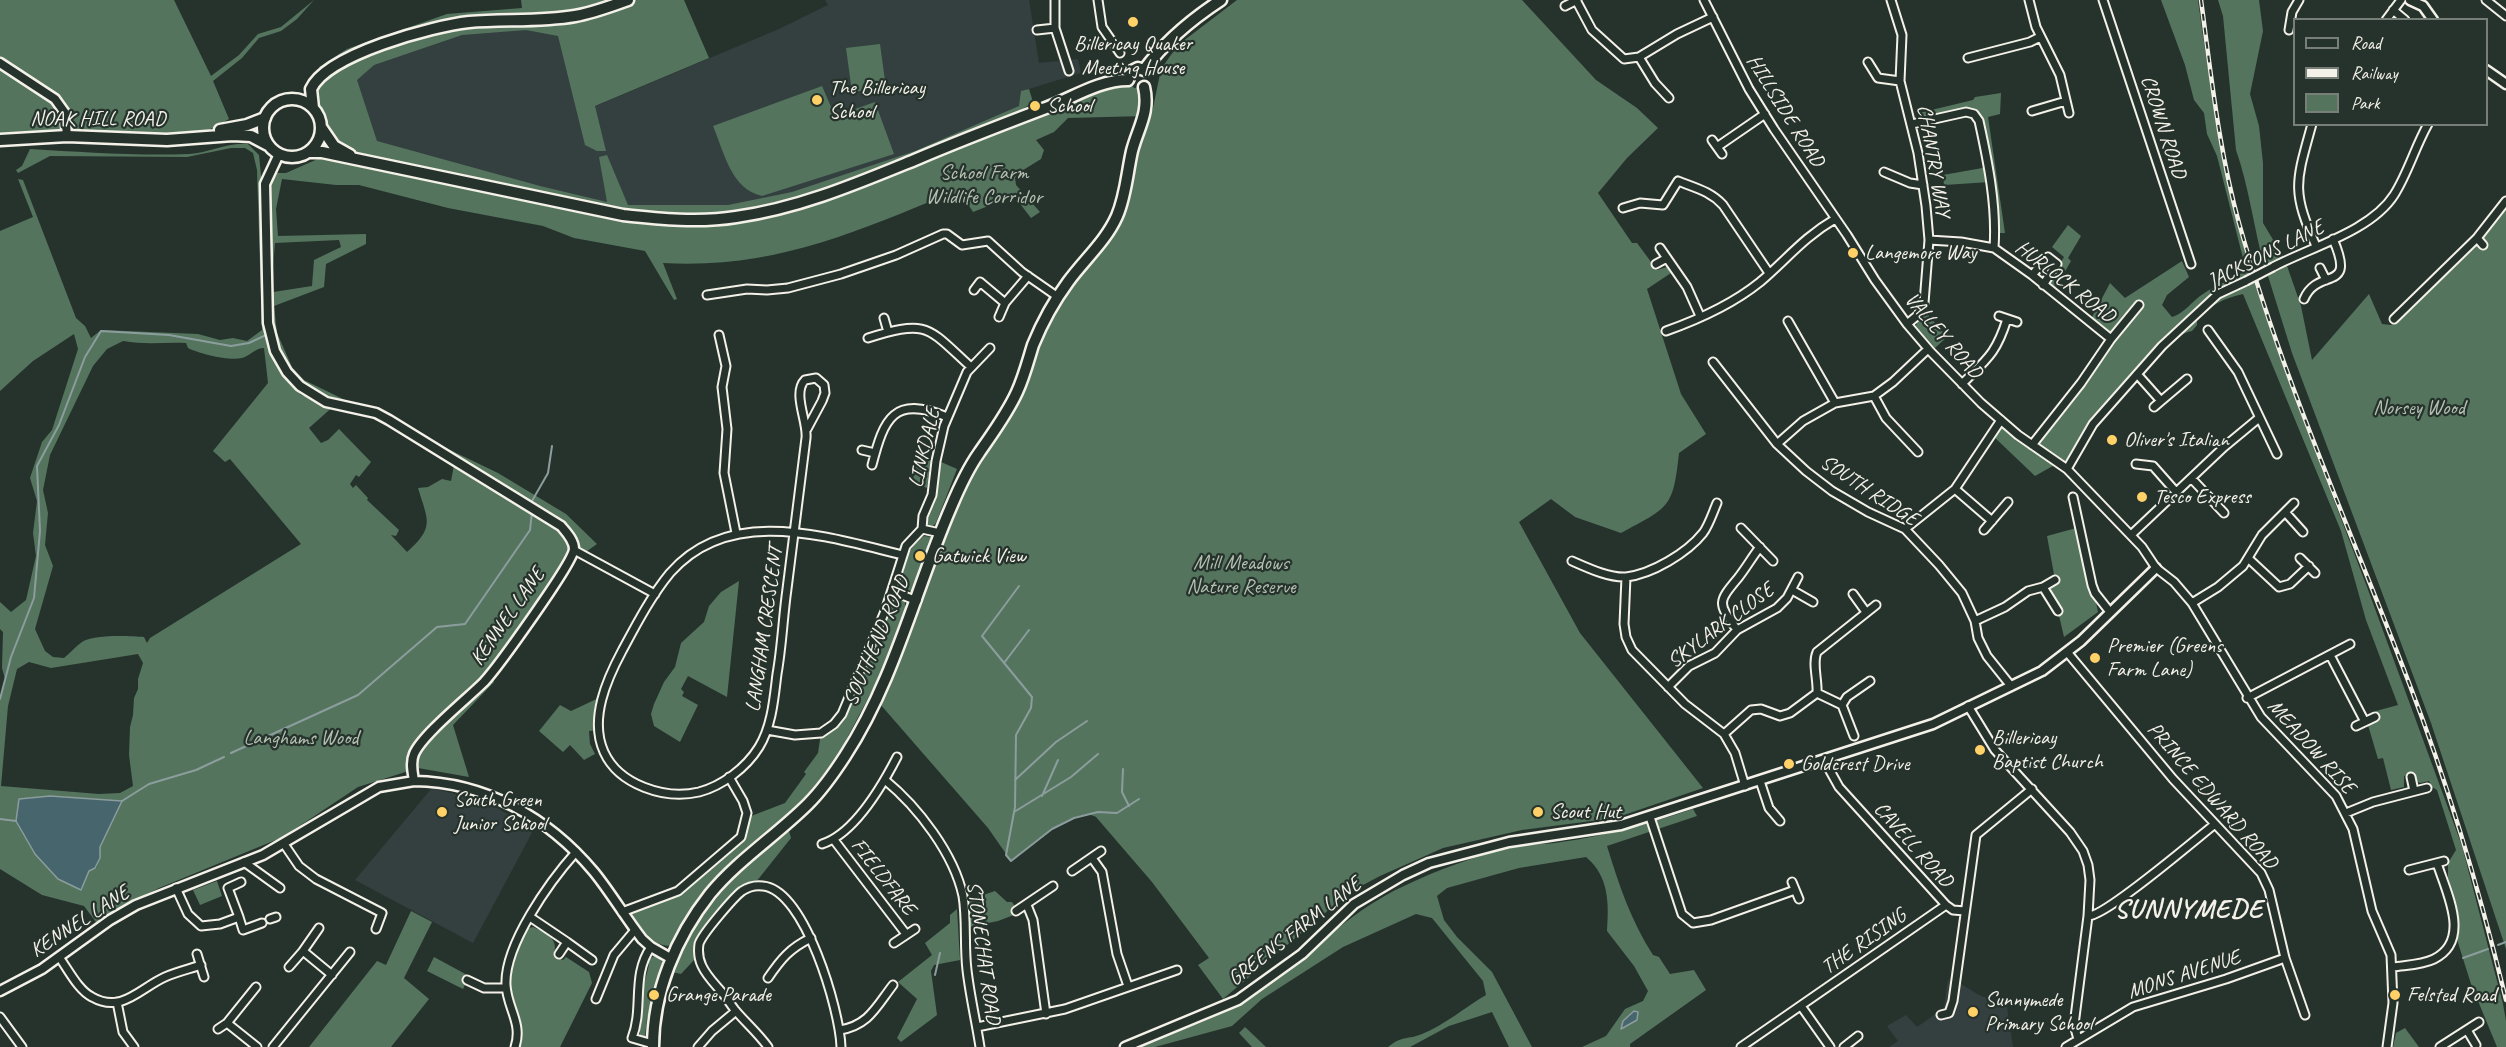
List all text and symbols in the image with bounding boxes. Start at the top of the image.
marker: Billericay Quaker Meeting House [1126,15,1140,29]
legend [2293,18,2488,126]
place label: Billericay Quaker Meeting House [1074,31,1192,81]
text: Road [2351,32,2381,54]
street label: HILLSIDE ROAD [1740,50,1830,172]
text: Railway [2351,62,2398,84]
street label: CROWN ROAD [2135,72,2191,182]
place label: The Billericay School [829,75,925,125]
text: Park [2351,92,2380,114]
marker: The Billericay School [810,93,824,107]
place label: School [1047,93,1092,119]
marker: School [1028,99,1042,113]
street label: CHANTRY WAY [1911,103,1955,219]
street label: NOAK HILL ROAD [30,106,166,132]
park label: School Farm Wildlife Corridor [926,160,1042,210]
street label: JACKSONS LANE [2204,215,2328,295]
street label: HURLOCK ROAD [2010,235,2120,329]
place label: Langemore Way [1865,240,1977,266]
marker: Langemore Way [1846,246,1860,260]
street label: VALLEY ROAD [1899,288,1987,384]
park label: Norsey Wood [2373,395,2465,421]
street label: LINKDALE [904,406,946,490]
place label: Oliver's Italian [2124,427,2229,453]
marker: Oliver's Italian [2105,433,2119,447]
street label: SOUTH RIDGE [1815,450,1923,532]
place label: Tesco Express [2154,484,2251,510]
marker: Tesco Express [2135,490,2149,504]
place label: Gatwick View [932,543,1026,569]
street label: LANGHAM CRESCENT [741,544,789,714]
marker: Gatwick View [913,549,927,563]
park label: Mill Meadows Nature Reserve [1186,550,1296,600]
street label: KENNEL LANE [465,563,551,671]
street label: SOUTHEND ROAD [838,572,916,710]
street label: SKYLARK CLOSE [1663,578,1779,674]
place label: Premier (Greens Farm Lane) [2107,633,2222,683]
marker: Premier (Greens Farm Lane) [2088,651,2102,665]
street label: MEADOW RISE [2262,694,2360,800]
street label: PRINCE EDWARD ROAD [2141,717,2283,875]
park label: Langhams Wood [243,725,359,751]
place label: Billericay Baptist Church [1992,725,2103,775]
marker: Billericay Baptist Church [1973,743,1987,757]
place label: Goldcrest Drive [1801,751,1910,777]
marker: Goldcrest Drive [1782,757,1796,771]
place label: South Green Junior School [454,787,546,837]
street label: CAVELL ROAD [1868,797,1958,893]
place label: Scout Hut [1550,799,1621,825]
marker: South Green Junior School [435,805,449,819]
marker: Scout Hut [1531,805,1545,819]
street label: FIELDFARE [845,834,921,920]
street label: GREENS FARM LANE [1223,872,1367,992]
street label: STONECHAT ROAD [961,880,1005,1026]
street label: KENNEL LANE [26,881,134,963]
district label: SUNNYMEDE [2115,894,2263,926]
street label: THE RISING [1817,904,1911,980]
street label: MONS AVENUE [2125,945,2243,1005]
place label: Grange Parade [666,982,771,1008]
place label: Felsted Road [2407,982,2496,1008]
place label: Sunnymede Primary School [1985,987,2093,1037]
marker: Grange Parade [647,988,661,1002]
marker: Felsted Road [2388,988,2402,1002]
marker: Sunnymede Primary School [1966,1005,1980,1019]

